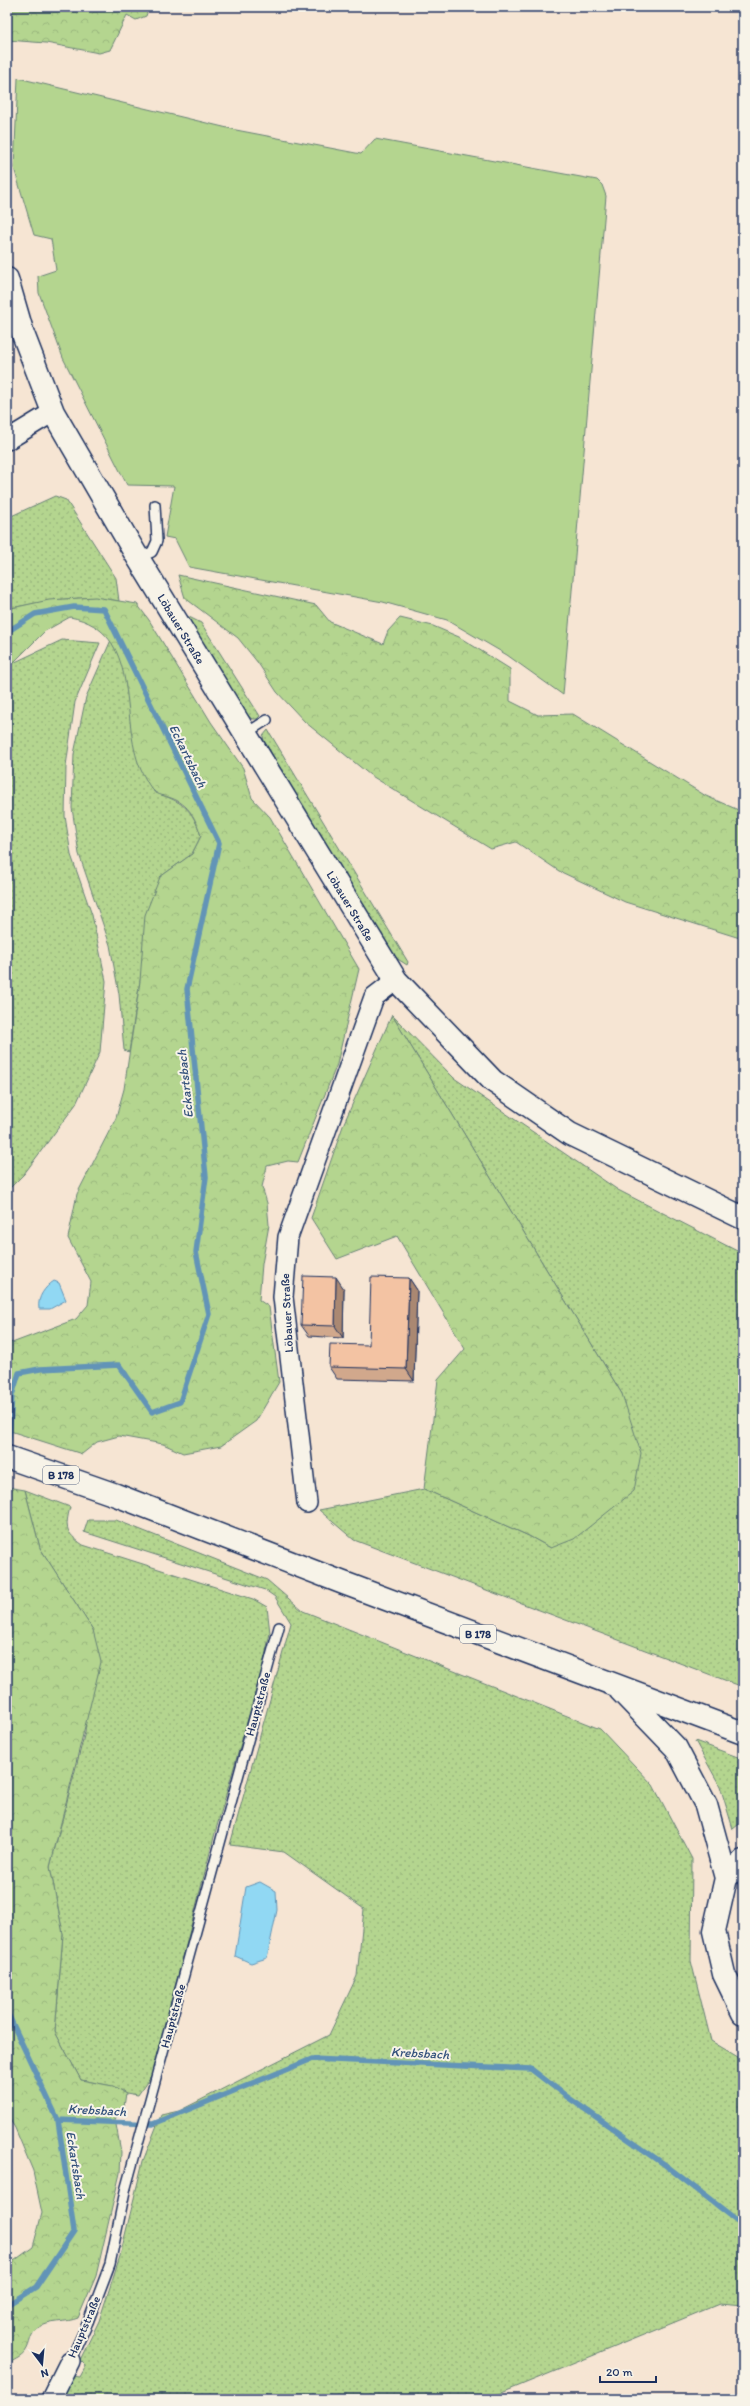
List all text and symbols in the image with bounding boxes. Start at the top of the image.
street label: Löbauer Straße [155,591,208,667]
water label: Eckartsbach [166,722,210,790]
street label: Löbauer Straße [324,868,377,944]
water label: Eckartsbach [174,1049,196,1119]
street label: Löbauer Straße [278,1273,296,1353]
road number: B 178 [43,1466,79,1484]
road number: B 178 [460,1625,496,1643]
street label: Hauptstraße [243,1670,273,1738]
street label: Hauptstraße [158,1982,188,2050]
water label: Krebsbach [391,2044,449,2062]
water label: Krebsbach [68,2101,126,2119]
water label: Eckartsbach [63,2130,89,2200]
street label: Hauptstraße [65,2294,103,2360]
north arrow [22,2344,62,2384]
scale bar [600,2358,656,2384]
text: 20 m [606,2365,633,2379]
text: N [39,2366,50,2380]

